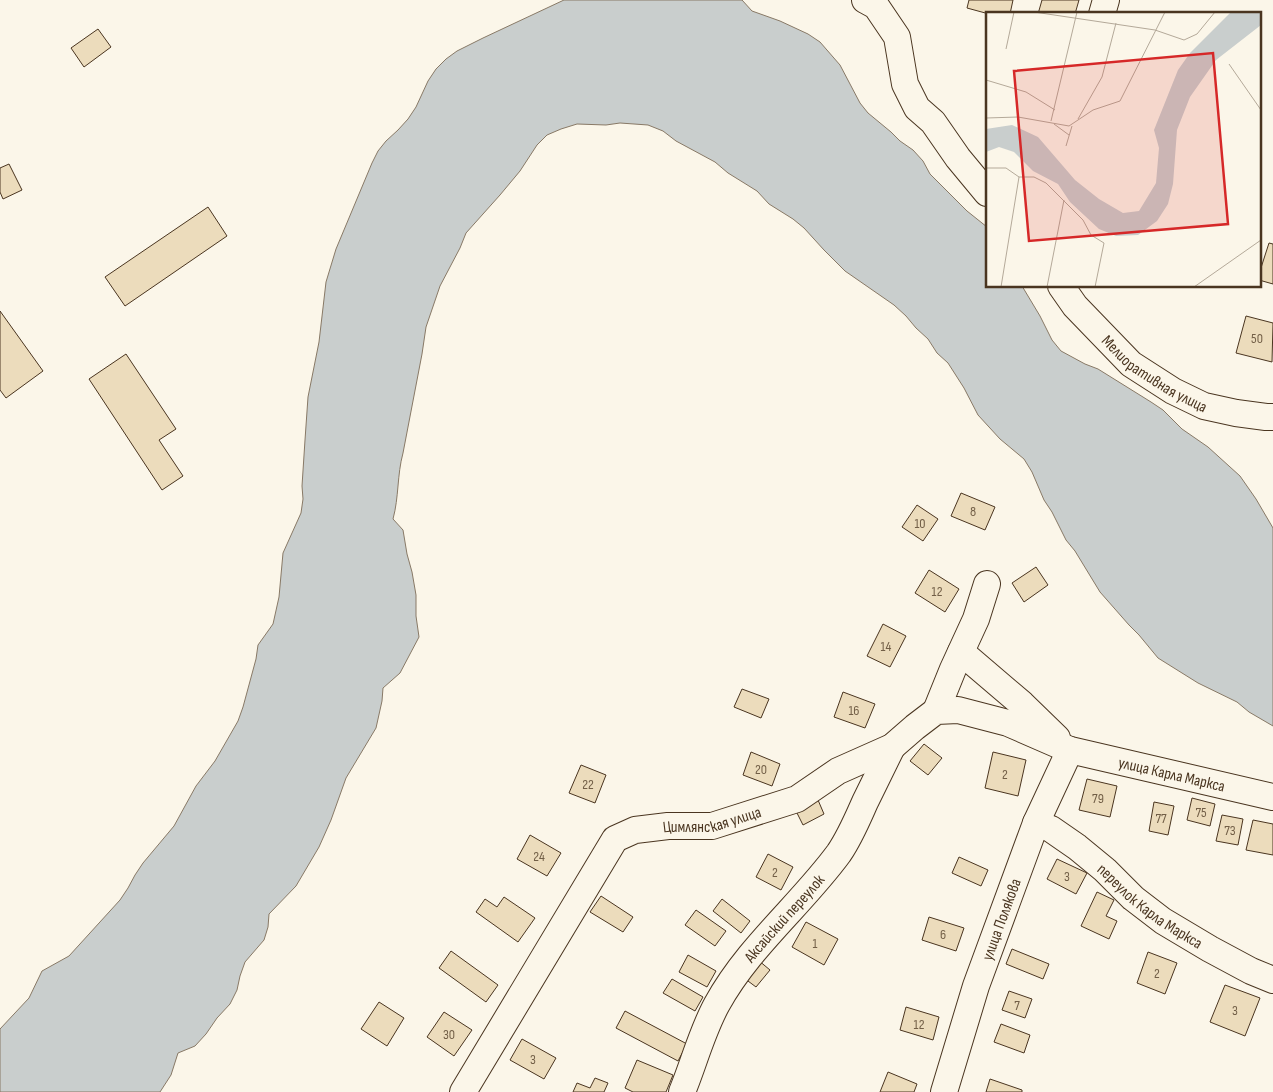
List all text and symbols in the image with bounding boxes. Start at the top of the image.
inset map [986,12,1260,288]
house number: 50 [1251,330,1263,347]
street label: Мелиоративная улица [1097,332,1210,417]
house number: 8 [970,503,976,520]
house number: 10 [914,515,926,532]
house number: 12 [932,583,943,600]
house number: 14 [881,638,892,655]
house number: 16 [848,702,860,719]
street label: улица Карла Маркса [1116,754,1227,797]
house number: 20 [755,761,767,778]
house number: 2 [1002,766,1008,783]
house number: 22 [582,776,594,793]
house number: 79 [1092,790,1104,807]
street label: Цимлянская улица [662,803,764,838]
house number: 75 [1195,804,1207,821]
house number: 77 [1155,810,1167,827]
house number: 73 [1224,822,1236,839]
house number: 24 [533,848,545,865]
street label: переулок Карла Маркса [1093,860,1206,953]
house number: 2 [772,864,778,881]
house number: 3 [1064,868,1070,885]
street label: Аксайский переулок [740,870,830,967]
street label: улица Полякова [978,876,1026,963]
house number: 6 [940,926,946,943]
house number: 1 [813,935,818,952]
house number: 2 [1154,965,1160,982]
house number: 7 [1014,997,1020,1014]
house number: 3 [1232,1002,1238,1019]
house number: 12 [914,1016,925,1033]
house number: 30 [443,1026,455,1043]
house number: 3 [530,1051,536,1068]

